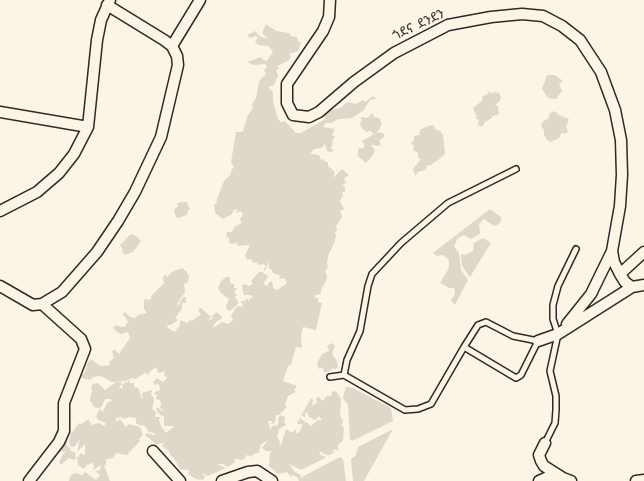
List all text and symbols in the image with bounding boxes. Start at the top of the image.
street label: ጎደና ደንደን [391,7,447,45]

